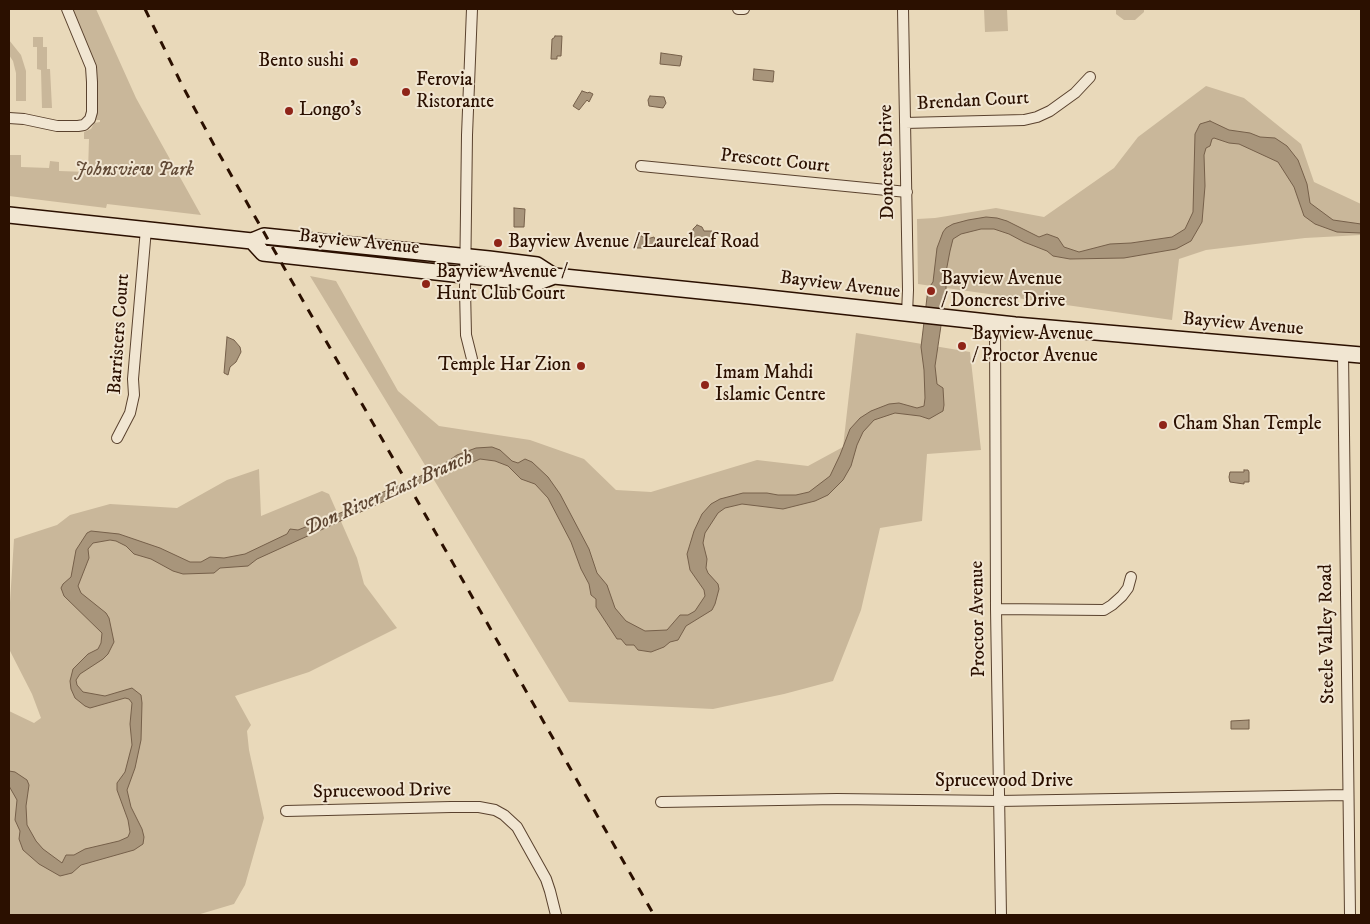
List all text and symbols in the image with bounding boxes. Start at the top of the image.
place label: Bento sushi [258,51,344,73]
marker: Bento sushi [348,56,360,68]
place label: Ferovia Ristorante [416,70,494,114]
marker: Ferovia Ristorante [400,86,412,98]
street label: Brendan Court [916,88,1030,116]
place label: Longo's [299,100,361,122]
street label: Doncrest Drive [876,104,900,220]
marker: Longo's [283,105,295,117]
street label: Prescott Court [719,145,831,179]
park label: Johnsview Park [74,160,194,182]
street label: Bayview Avenue [298,225,420,261]
place label: Bayview Avenue / Laureleaf Road [508,232,759,254]
marker: Bayview Avenue / Laureleaf Road [492,237,504,249]
place label: Bayview Avenue / Hunt Club Court [436,262,566,306]
street label: Bayview Avenue [779,267,901,305]
place label: Bayview Avenue / Doncrest Drive [941,269,1065,313]
street label: Barristers Court [104,273,136,395]
marker: Bayview Avenue / Hunt Club Court [420,278,432,290]
marker: Bayview Avenue / Doncrest Drive [925,285,937,297]
street label: Bayview Avenue [1182,308,1304,342]
place label: Bayview Avenue / Proctor Avenue [972,324,1098,368]
marker: Bayview Avenue / Proctor Avenue [956,340,968,352]
place label: Temple Har Zion [438,355,571,377]
marker: Temple Har Zion [575,360,587,372]
place label: Imam Mahdi Islamic Centre [715,363,826,407]
marker: Imam Mahdi Islamic Centre [699,379,711,391]
place label: Cham Shan Temple [1173,414,1322,436]
marker: Cham Shan Temple [1157,419,1169,431]
water label: Don River East Branch [301,446,477,542]
street label: Proctor Avenue [967,560,991,678]
street label: Steele Valley Road [1315,564,1341,704]
street label: Sprucewood Drive [935,771,1073,793]
street label: Sprucewood Drive [313,779,451,805]

